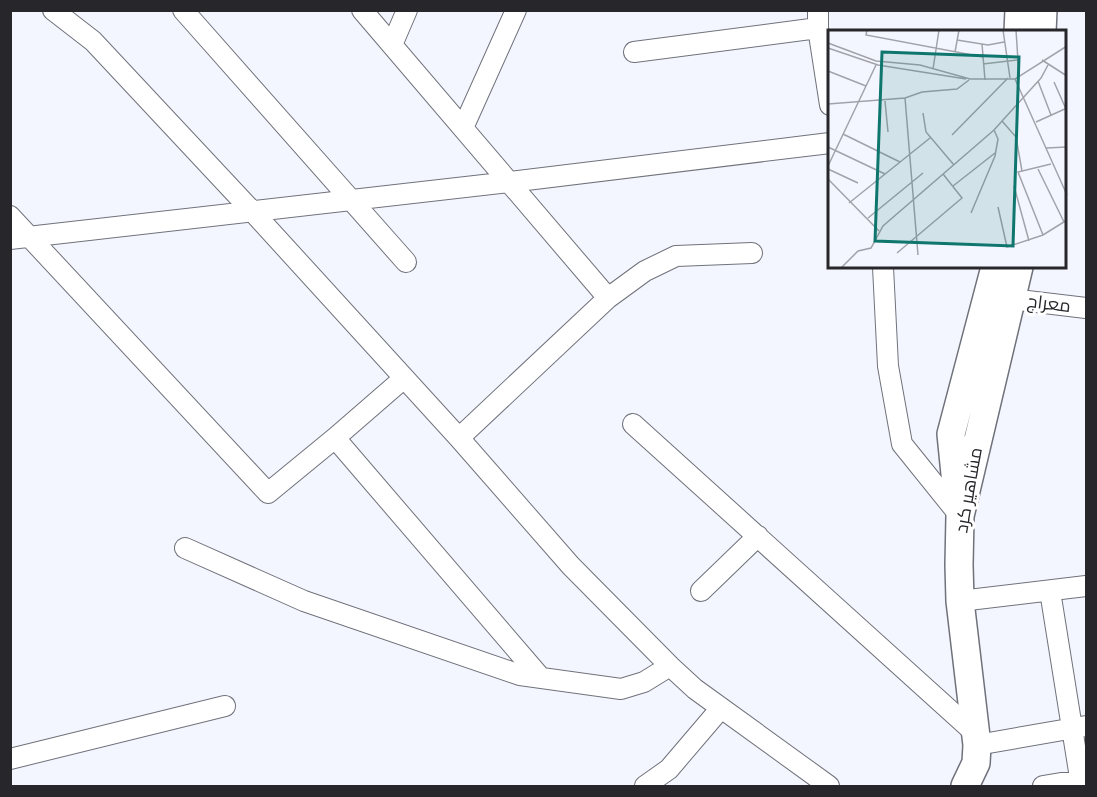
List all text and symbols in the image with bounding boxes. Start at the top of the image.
inset map [828,30,1067,268]
street label: معراج [1026,289,1072,318]
street label: مشاهیر کرد [949,445,987,535]

